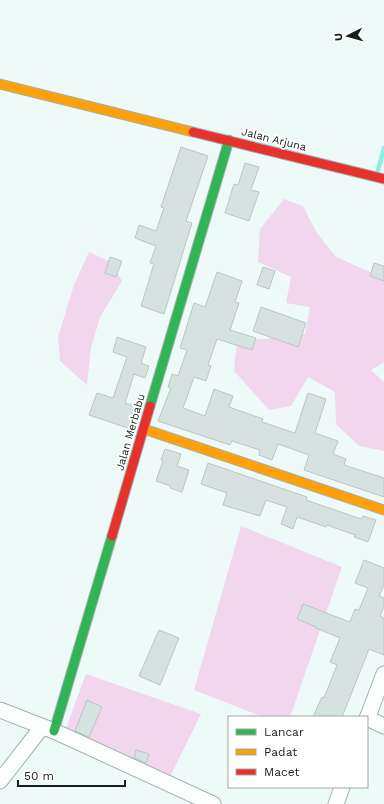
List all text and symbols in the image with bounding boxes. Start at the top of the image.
north arrow [328,16,368,56]
text: U [332,32,345,42]
street label: Jalan Arjuna [240,125,308,154]
street label: Jalan Merbabu [113,392,148,472]
legend [228,716,368,788]
text: Lancar [264,725,304,739]
text: Padat [264,745,297,759]
scale bar [18,762,125,788]
text: Macet [264,765,299,779]
text: 50 m [24,769,54,783]

